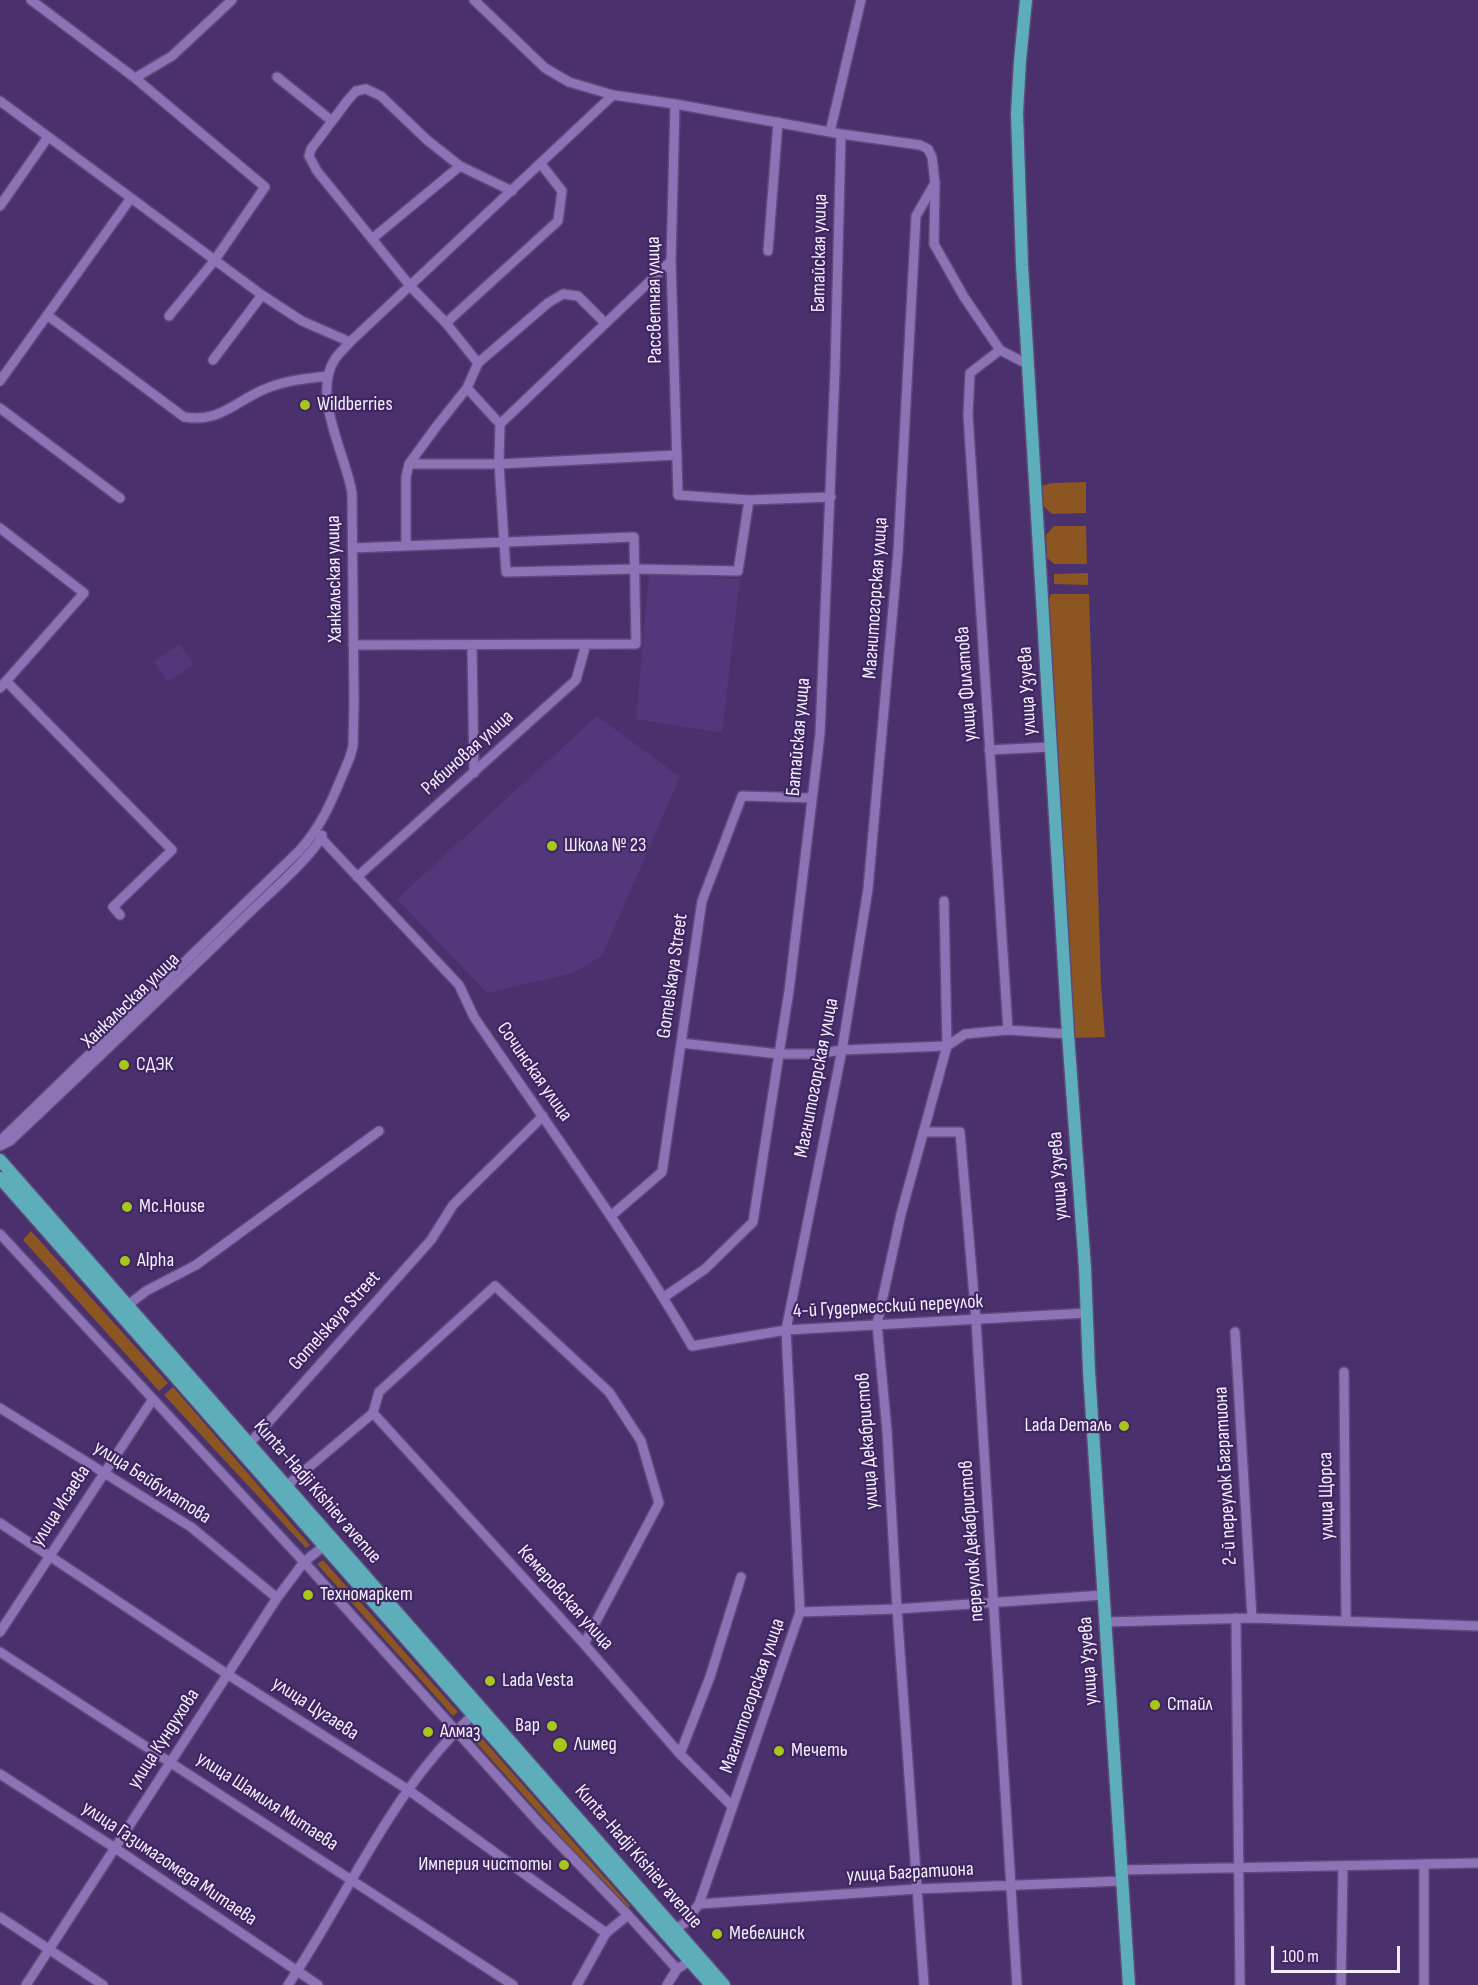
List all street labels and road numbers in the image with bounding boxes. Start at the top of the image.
street label: Батайская улица [807,194,833,312]
street label: Рассветная улица [642,236,668,364]
street label: Ханкальская улица [322,515,348,643]
street label: Магнитогорская улица [858,516,894,680]
street label: улица Филатова [951,626,983,742]
street label: улица Узуева [1014,646,1042,736]
street label: Батайская улица [782,677,816,797]
street label: Рябиновая улица [417,705,519,801]
street label: Gomelskaya Street [652,912,694,1040]
street label: Ханкальская улица [77,948,185,1054]
street label: Магнитогорская улица [790,996,844,1160]
street label: Сочинская улица [491,1018,577,1126]
street label: улица Узуева [1044,1131,1074,1221]
street label: Gomelskaya Street [284,1266,386,1376]
street label: 4-й Гудермесский переулок [792,1290,984,1324]
street label: улица Декабристов [851,1372,885,1510]
street label: 2-й переулок Багратиона [1209,1386,1243,1566]
street label: Kunta-Hadji Kishiev avenue [248,1415,386,1569]
street label: улица Бейбулатова [89,1436,215,1530]
street label: улица Щорса [1314,1452,1340,1540]
street label: переулок Декабристов [954,1460,990,1622]
street label: улица Исаева [26,1461,96,1551]
street label: Кемеровская улица [512,1541,618,1655]
street label: Магнитогорская улица [715,1616,791,1776]
street label: улица Узуева [1074,1616,1104,1706]
street label: улица Цугаева [267,1672,363,1746]
street label: улица Кундухова [123,1684,205,1794]
street label: улица Шамиля Митаева [191,1747,343,1857]
street label: Kunta-Hadji Kishiev avenue [569,1780,707,1934]
street label: улица Газимагомеда Митаева [77,1796,261,1932]
street label: улица Багратиона [846,1858,974,1888]

